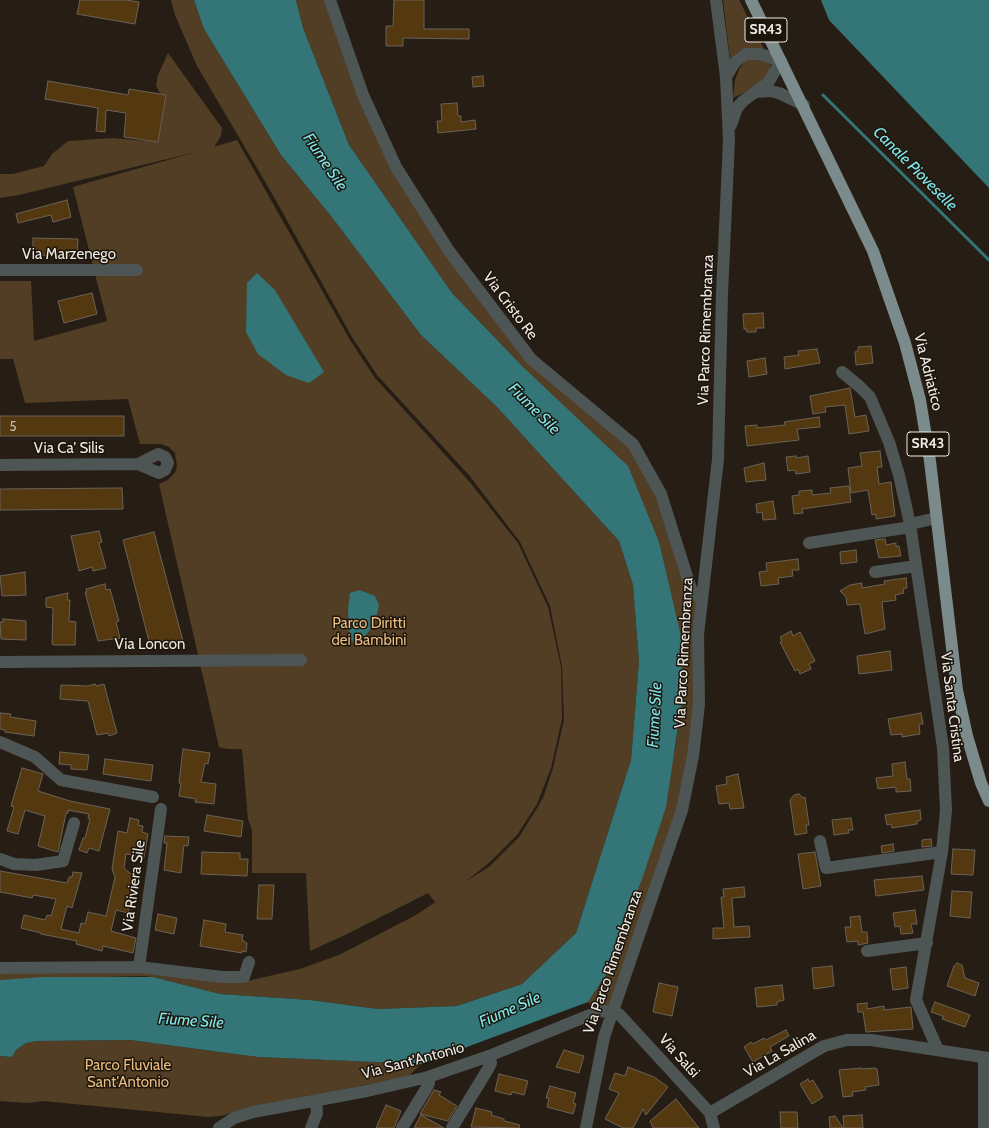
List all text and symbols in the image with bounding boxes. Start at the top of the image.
road number: SR43 [745,18,787,42]
water label: Canale Pioveselle [869,123,961,215]
water label: Fiume Sile [299,130,351,194]
street label: Via Marzenego [22,246,116,264]
street label: Via Parco Rimembranza [694,254,718,406]
street label: Via Cristo Re [479,269,541,343]
street label: Via Adriatico [910,331,946,413]
water label: Fiume Sile [504,379,564,439]
house number: 5 [9,419,17,435]
road number: SR43 [907,432,949,456]
street label: Via Ca' Silis [34,440,104,458]
street label: Via Parco Rimembranza [671,577,697,729]
park label: Parco Diritti dei Bambini [332,615,406,650]
street label: Via Loncon [115,636,185,654]
street label: Via Santa Cristina [936,651,968,763]
water label: Fiume Sile [644,682,666,748]
street label: Via Riviera Sile [119,839,149,933]
street label: Via Parco Rimembranza [580,888,646,1036]
water label: Fiume Sile [476,988,544,1032]
water label: Fiume Sile [158,1009,224,1033]
street label: Via La Salina [741,1026,819,1082]
street label: Via Salsi [655,1030,703,1082]
street label: Via Sant'Antonio [360,1039,466,1083]
park label: Parco Fluviale Sant'Antonio [85,1057,171,1092]

